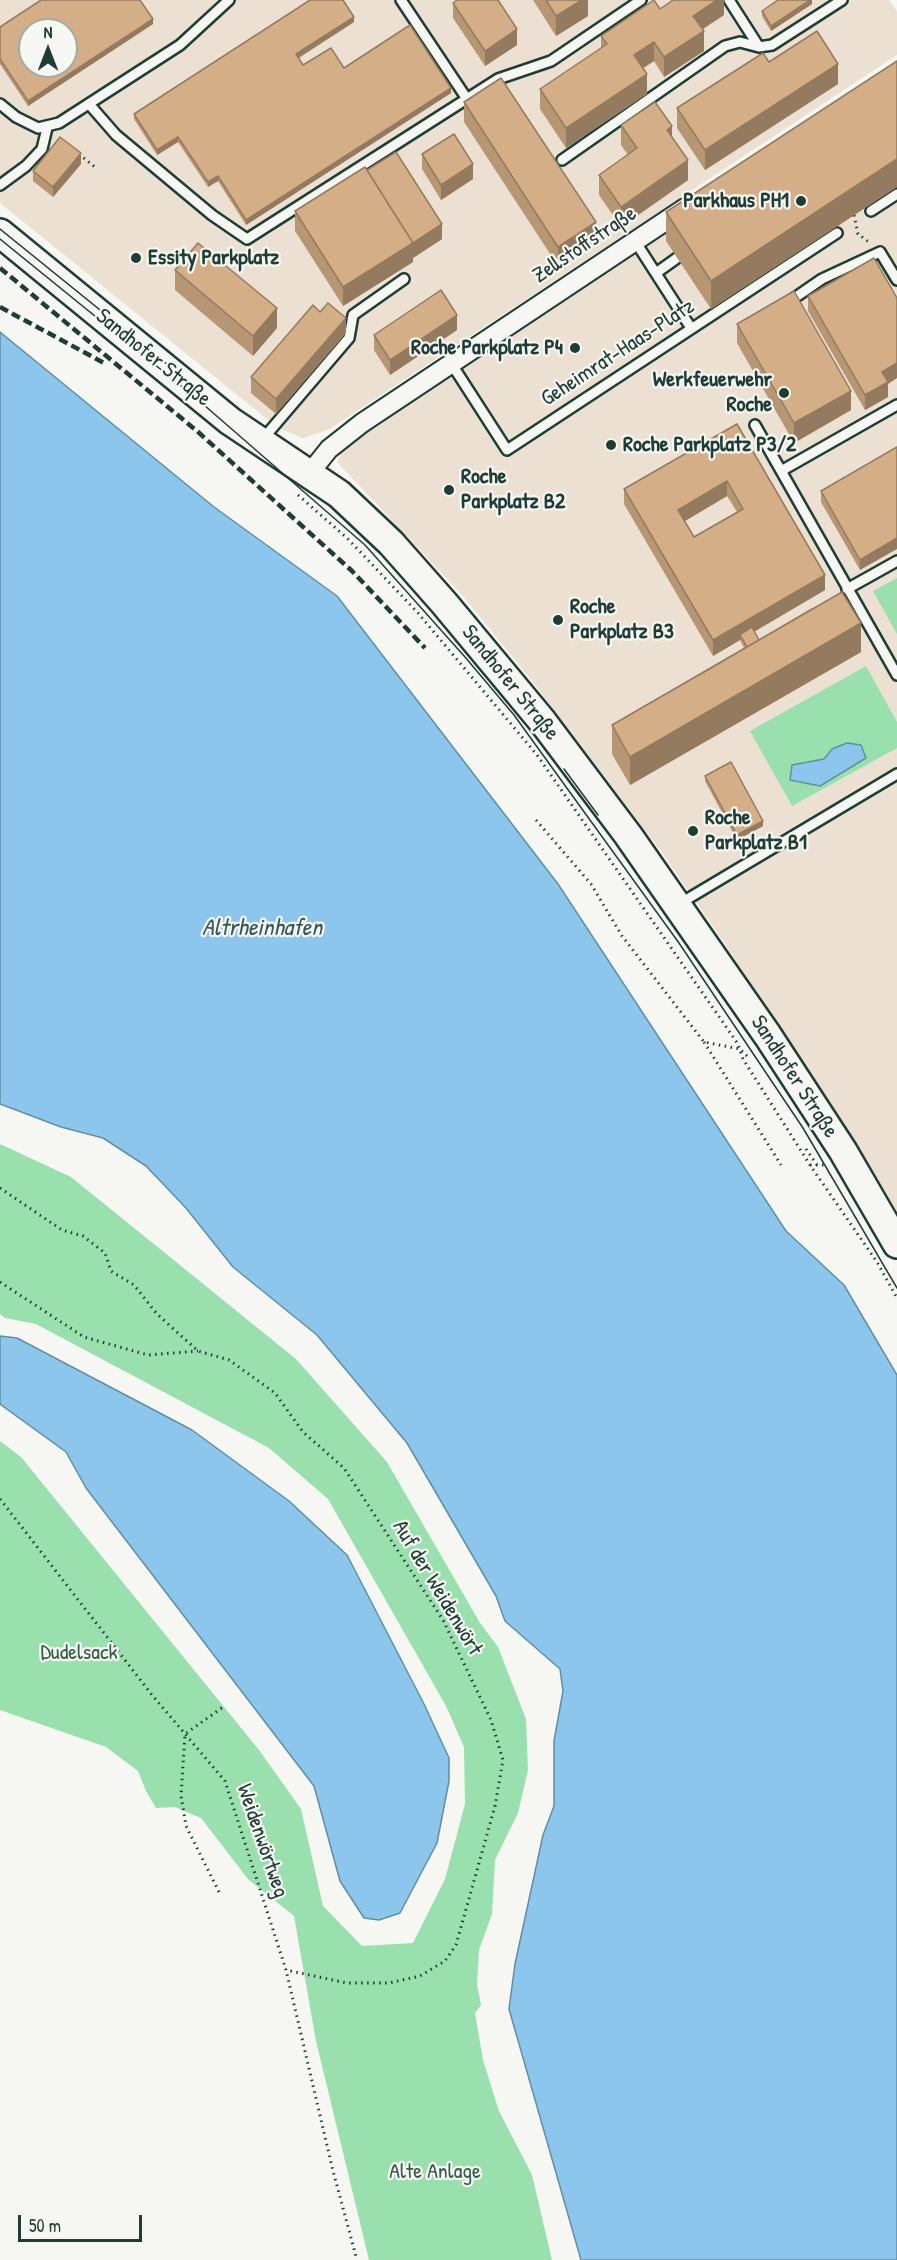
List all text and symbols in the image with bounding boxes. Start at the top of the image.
north arrow [18,18,78,78]
text: N [44,21,52,43]
place label: Parkhaus PH1 [683,188,789,214]
marker: Parkhaus PH1 [794,194,808,208]
street label: Zellstoffstraße [528,201,642,289]
place label: Essity Parkplatz [148,245,279,271]
marker: Essity Parkplatz [129,251,143,265]
street label: Geheimrat-Haas-Platz [536,294,700,412]
street label: Sandhofer Straße [90,303,216,413]
place label: Roche Parkplatz P4 [411,335,563,361]
marker: Roche Parkplatz P4 [568,341,582,355]
place label: Werkfeuerwehr Roche [653,367,772,418]
marker: Werkfeuerwehr Roche [777,386,791,400]
place label: Roche Parkplatz P3/2 [623,432,796,458]
marker: Roche Parkplatz P3/2 [604,438,618,452]
place label: Roche Parkplatz B2 [461,464,565,516]
marker: Roche Parkplatz B2 [442,483,456,497]
place label: Roche Parkplatz B3 [570,594,674,646]
marker: Roche Parkplatz B3 [551,613,565,627]
street label: Sandhofer Straße [455,620,565,746]
place label: Roche Parkplatz B1 [705,805,807,856]
marker: Roche Parkplatz B1 [686,824,700,838]
water label: Altrheinhafen [202,915,322,943]
street label: Sandhofer Straße [745,1011,843,1143]
street label: Auf der Weidenwört [386,1516,488,1660]
park label: Dudelsack [40,1640,118,1666]
street label: Weidenwörtweg [230,1781,294,1901]
park label: Alte Anlage [389,2159,481,2185]
scale bar [21,2203,146,2241]
text: 50 m [29,2213,61,2238]

